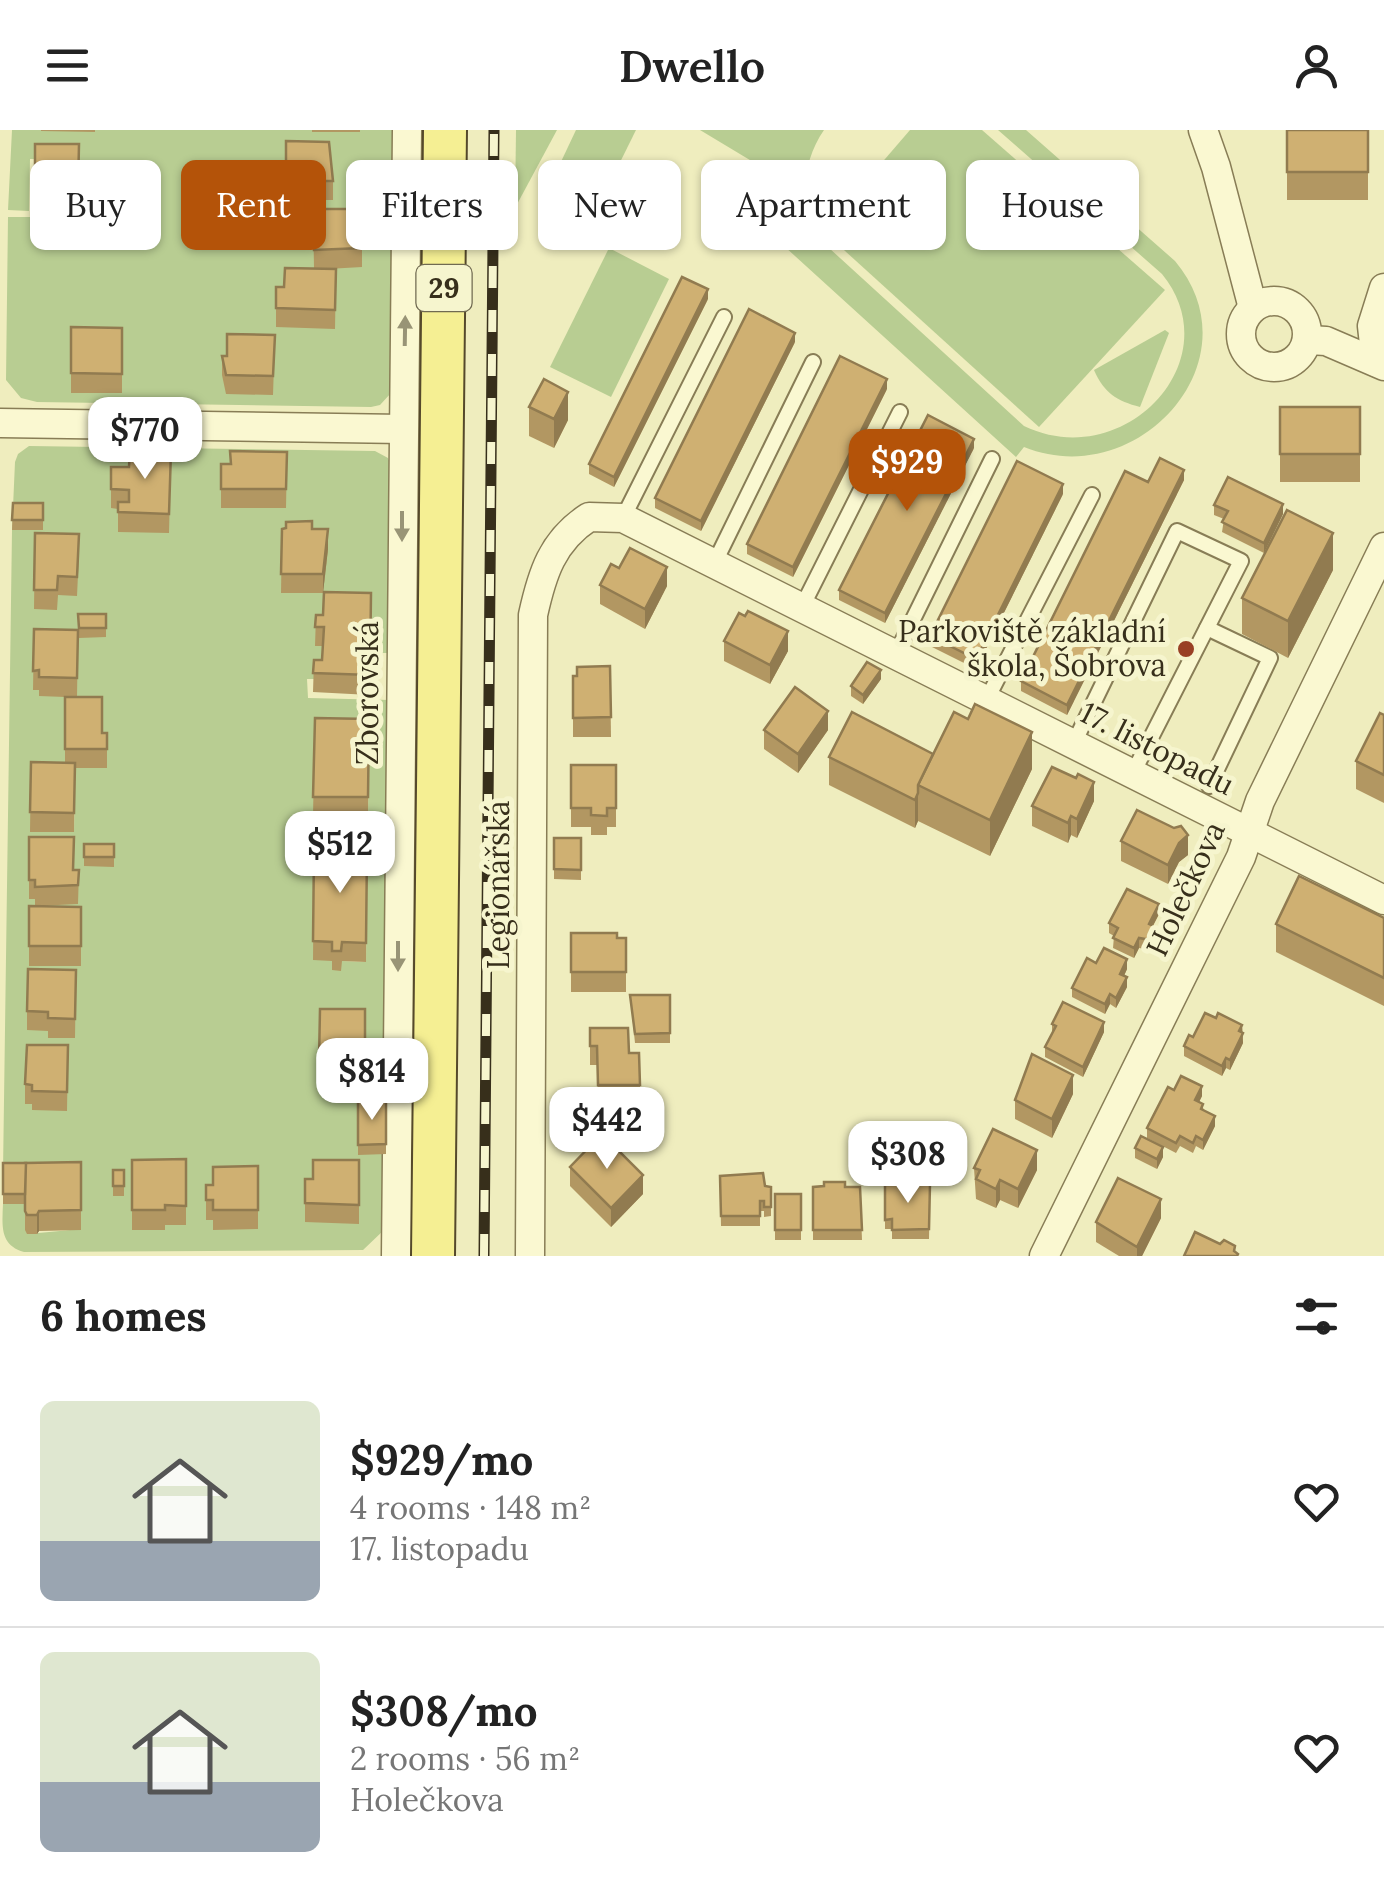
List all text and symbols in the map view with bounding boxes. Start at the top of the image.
text: Dwello [619,37,765,94]
icon: menu [40,38,95,93]
icon: person [1289,38,1344,93]
chip: Buy [30,160,161,250]
chip: Rent [181,160,326,250]
chip: Filters [346,160,518,250]
chip: New [538,160,681,250]
chip: Apartment [701,160,946,250]
chip: House [966,160,1139,250]
road number: 29 [416,265,472,311]
one-way arrow [397,315,413,347]
pin: $770 [86,397,204,482]
text: $770 [110,409,180,450]
pin: $929 [848,429,966,514]
text: $929 [871,441,943,482]
one-way arrow [394,511,410,543]
place label: Parkoviště základní škola, Šobrova [898,612,1166,684]
street label: Zborovská [348,621,386,765]
marker: Parkoviště základní škola, Šobrova [1175,638,1197,660]
street label: 17. listopadu [1074,693,1241,803]
street label: Legionářská [479,800,518,970]
pin: $512 [281,811,399,896]
street label: Holečkova [1137,815,1233,962]
text: $512 [307,823,373,864]
one-way arrow [390,941,406,973]
pin: $814 [313,1038,431,1123]
text: $814 [338,1050,406,1091]
pin: $442 [548,1087,666,1172]
text: $442 [571,1099,643,1140]
pin: $308 [849,1121,967,1206]
text: $308 [870,1133,946,1174]
text: 6 homes [40,1289,207,1343]
icon: filters [1289,1289,1344,1344]
text: $929/mo [350,1433,533,1487]
icon: home [120,1441,240,1561]
icon: heart [1289,1474,1344,1529]
text: 4 rooms · 148 m² [350,1487,591,1528]
text: 17. listopadu [350,1528,529,1569]
text: $308/mo [350,1684,538,1738]
icon: home [120,1692,240,1812]
icon: heart [1289,1725,1344,1780]
text: 2 rooms · 56 m² [350,1738,580,1779]
text: Holečkova [350,1779,504,1820]

